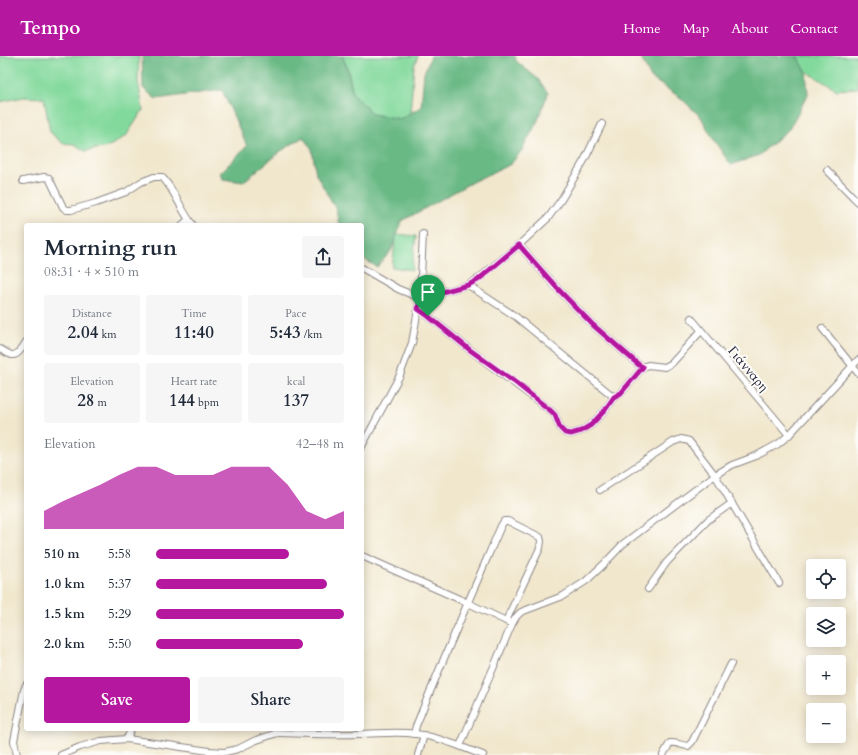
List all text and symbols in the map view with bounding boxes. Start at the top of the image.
text: Tempo [20,15,80,41]
text: Home [623,19,661,38]
text: Map [683,19,709,38]
text: About [731,19,768,38]
text: Contact [790,19,838,38]
text: Morning run [44,233,177,263]
button: share [302,236,344,278]
text: 08:31 · 4 × 510 m [44,263,139,281]
pin [411,275,445,316]
icon: arrive [417,281,439,303]
text: Distance [72,306,112,321]
text: Time [181,306,207,321]
text: Pace [285,306,307,321]
text: 2.04 [67,321,98,344]
text: 11:40 [174,321,214,344]
text: 5:43 [270,321,301,344]
text: km [98,327,117,342]
text: /km [301,327,322,342]
street label: Γιάνναρη [724,342,772,396]
text: Elevation [70,374,114,389]
text: Heart rate [171,374,217,389]
text: kcal [287,374,305,389]
text: 28 [77,389,95,412]
text: 144 [169,389,195,412]
text: 137 [283,389,309,412]
text: m [95,395,107,410]
text: bpm [195,395,219,410]
text: Elevation [44,435,96,453]
text: 42–48 m [296,435,344,453]
text: 510 m [44,545,79,563]
text: 5:58 [108,545,131,563]
map controls [806,559,846,743]
button: locate [806,559,846,599]
text: 1.0 km [44,575,85,593]
text: 5:37 [108,575,131,593]
text: 1.5 km [44,605,85,623]
text: 5:29 [108,605,131,623]
button: layers [806,607,846,647]
text: 2.0 km [44,635,85,653]
text: 5:50 [108,635,131,653]
button: + [806,655,846,695]
button: Save [44,677,190,723]
button: Share [198,677,344,723]
button: − [806,703,846,743]

